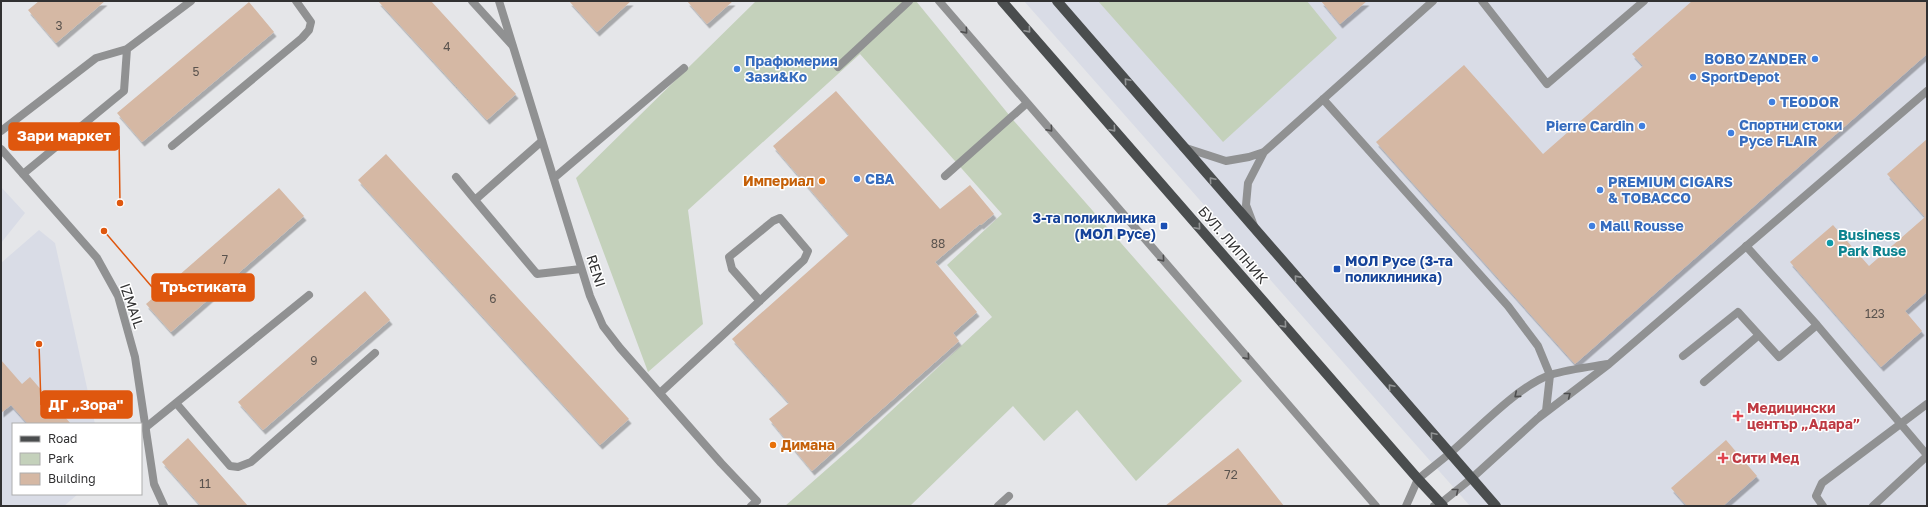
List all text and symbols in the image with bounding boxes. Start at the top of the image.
house number: 3 [55,18,63,33]
one-way arrow [960,26,967,33]
one-way arrow [1023,26,1030,33]
house number: 4 [443,39,451,54]
place label: BOBO ZANDER [1704,50,1807,67]
place label: Прафюмерия Зази&Ко [745,52,838,85]
marker: BOBO ZANDER [1810,54,1820,64]
house number: 5 [193,64,200,79]
marker: Прафюмерия Зази&Ко [732,64,742,74]
place label: SportDepot [1701,68,1780,85]
marker: SportDepot [1688,72,1698,82]
one-way arrow [1124,79,1131,86]
place label: TEODOR [1780,93,1839,110]
marker: TEODOR [1767,97,1777,107]
place label: Спортни стоки Русе FLAIR [1739,116,1842,149]
place label: Pierre Cardin [1546,117,1634,134]
marker: Pierre Cardin [1637,121,1647,131]
callout: Зари маркет [9,123,119,150]
one-way arrow [1045,124,1052,132]
one-way arrow [1109,124,1116,131]
text: Зари маркет [17,126,111,144]
marker: Спортни стоки Русе FLAIR [1726,128,1736,138]
place label: CBA [865,170,895,187]
place label: Империал [743,172,814,189]
place label: PREMIUM CIGARS & TOBACCO [1608,173,1733,206]
marker: CBA [852,174,862,184]
marker: Империал [817,176,827,186]
one-way arrow [1209,177,1216,184]
marker: PREMIUM CIGARS & TOBACCO [1595,185,1605,195]
street label: БУЛ. ЛИПНИК [1195,202,1272,287]
place label: 3-та поликлиника (МОЛ Русе) [1033,209,1156,242]
place label: Mall Rousse [1600,217,1684,234]
marker: 3-та поликлиника (МОЛ Русе) [1159,221,1169,231]
marker: Mall Rousse [1587,221,1597,231]
one-way arrow [1194,222,1201,229]
place label: Business Park Ruse [1838,226,1906,259]
house number: 88 [931,236,945,251]
marker: Business Park Ruse [1825,238,1835,248]
house number: 7 [222,252,228,267]
street label: RENI [583,252,610,289]
place label: МОЛ Русе (3-та поликлиника) [1345,252,1453,285]
one-way arrow [1158,254,1165,262]
marker: МОЛ Русе (3-та поликлиника) [1332,264,1342,274]
callout: Тръстиката [152,274,254,301]
one-way arrow [1294,275,1301,282]
text: Тръстиката [160,277,247,295]
street label: IZMAIL [117,281,148,331]
house number: 6 [489,291,497,306]
house number: 123 [1865,306,1885,321]
one-way arrow [1279,320,1286,327]
house number: 9 [310,353,318,368]
one-way arrow [1243,353,1250,360]
one-way arrow [1389,384,1396,391]
callout: ДГ „Зора" [41,391,132,418]
one-way arrow [1514,391,1521,398]
one-way arrow [1563,393,1570,400]
text: ДГ „Зора" [49,395,124,413]
place label: Медицински център „Адара” [1747,399,1860,432]
marker: Медицински център „Адара” [1732,410,1744,422]
legend [12,423,142,495]
text: Road [48,431,77,446]
one-way arrow [1430,432,1437,440]
place label: Димана [781,436,835,453]
marker: Димана [768,440,778,450]
place label: Сити Мед [1732,449,1799,466]
text: Park [48,451,74,466]
marker: Сити Мед [1717,452,1729,464]
house number: 72 [1224,467,1238,482]
text: Building [48,471,96,486]
house number: 11 [199,476,211,491]
one-way arrow [1452,488,1459,495]

